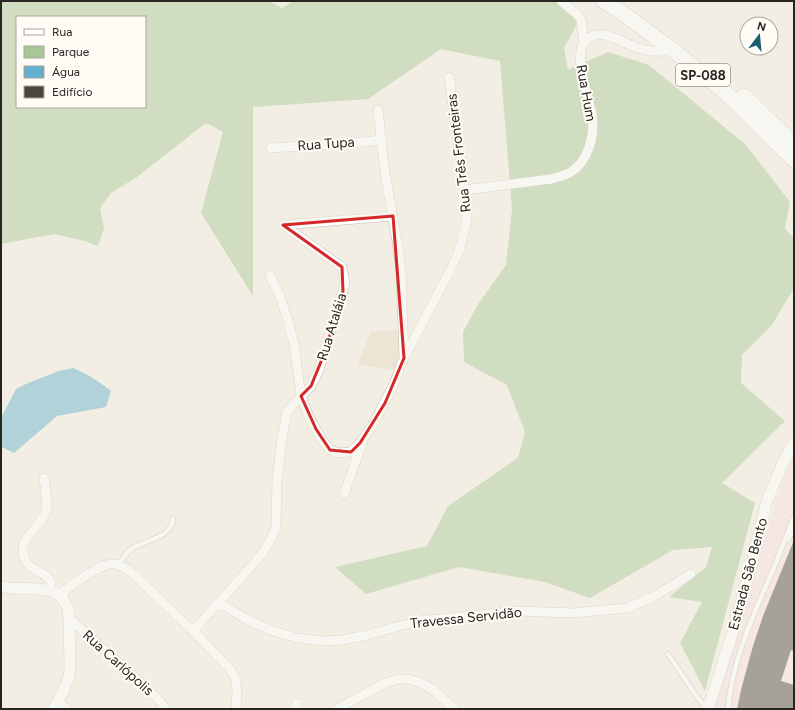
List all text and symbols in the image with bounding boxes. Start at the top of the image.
legend [16,16,146,108]
north arrow [739,16,779,56]
text: N [756,19,768,34]
text: Rua [52,25,72,39]
text: Parque [52,45,90,59]
street label: Rua Hum [573,63,599,123]
road number: SP-088 [676,64,730,86]
text: Água [52,65,80,79]
text: Edifício [52,85,92,99]
street label: Rua Três Fronteiras [443,93,475,213]
street label: Rua Tupa [297,134,355,154]
street label: Rua Ataláia [314,291,350,363]
street label: Estrada São Bento [725,516,771,632]
street label: Travessa Servidão [409,604,523,632]
street label: Rua Carlópolis [79,627,157,699]

